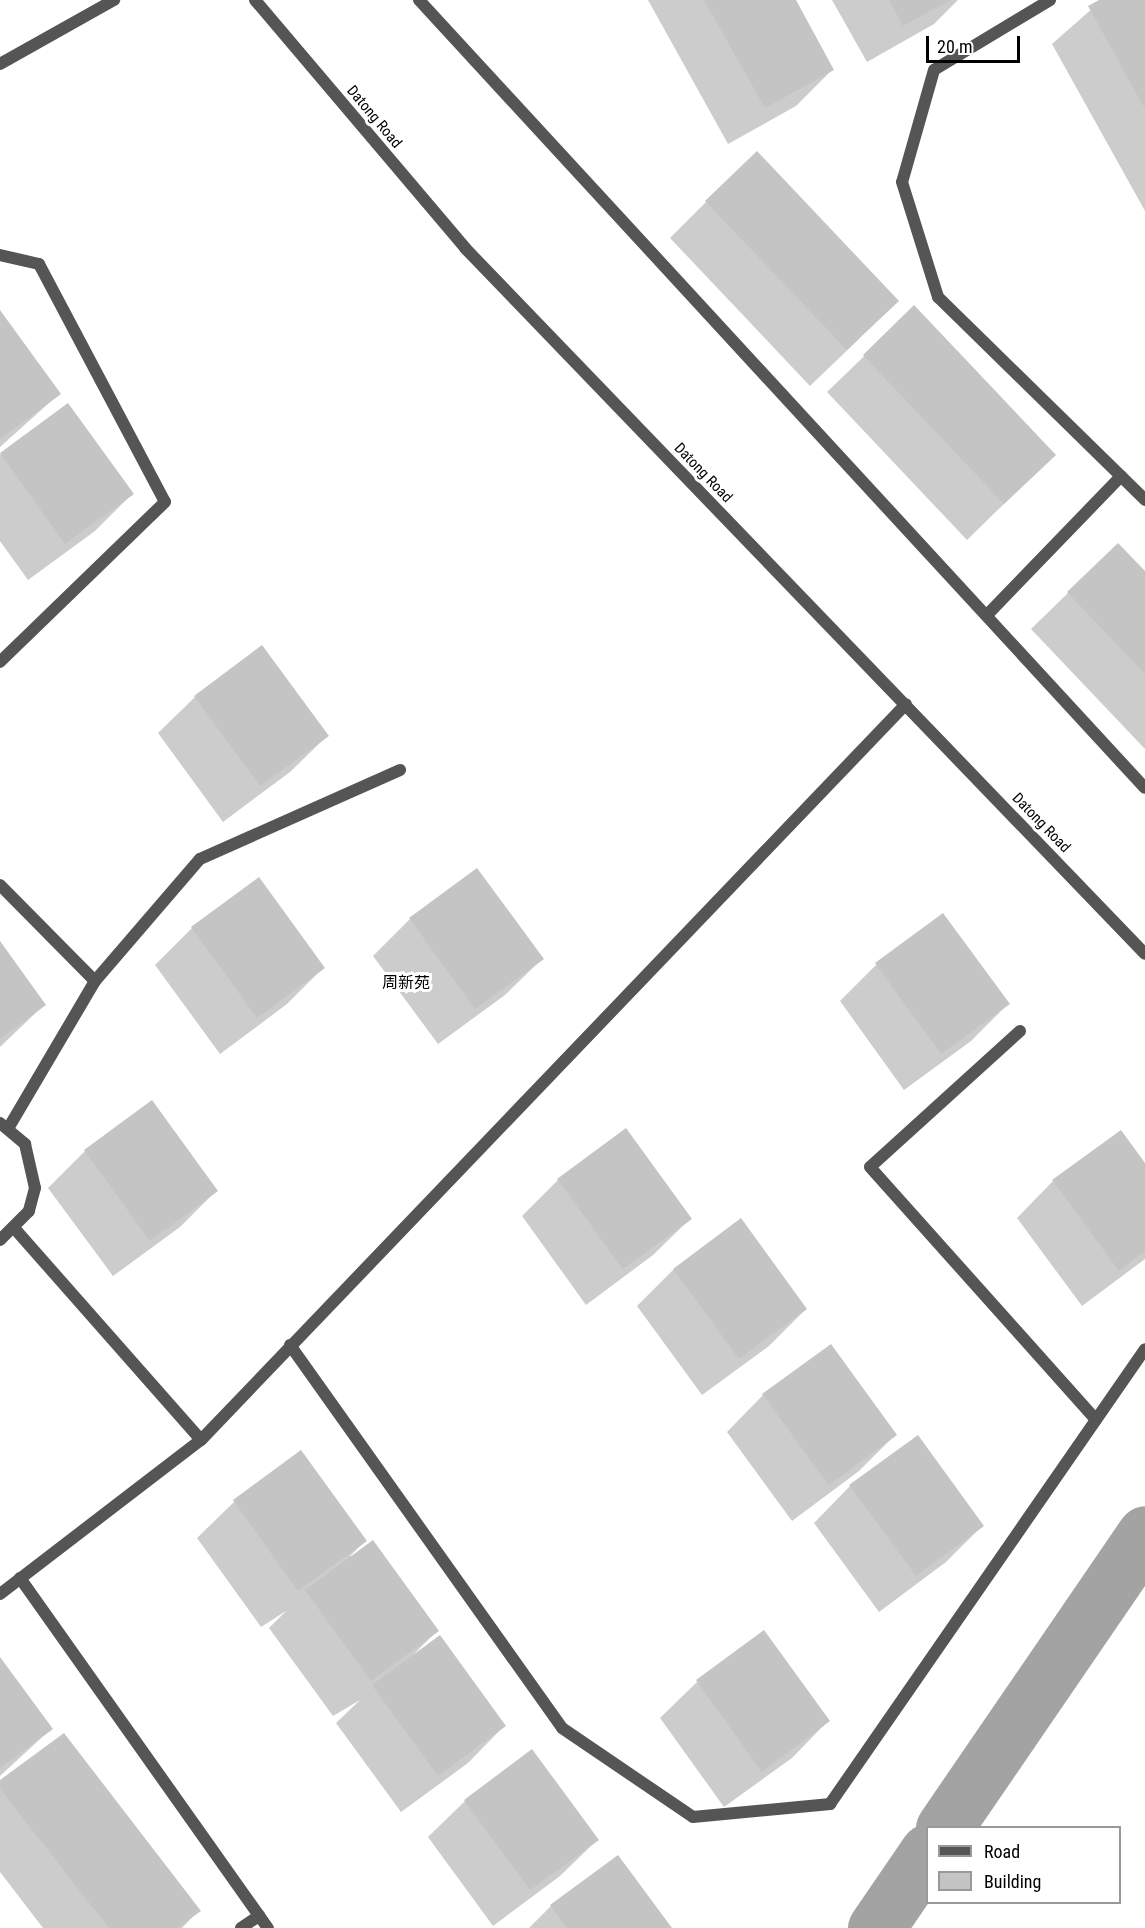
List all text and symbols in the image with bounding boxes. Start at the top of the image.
scale bar [929,24,1024,62]
text: 20 m [937,36,972,57]
street label: Datong Road [343,82,405,152]
street label: Datong Road [670,439,736,507]
street label: Datong Road [1008,789,1074,857]
district label: 周新苑 [382,973,430,993]
legend [926,1826,1121,1904]
text: Road [984,1841,1020,1862]
text: Building [984,1871,1041,1892]

